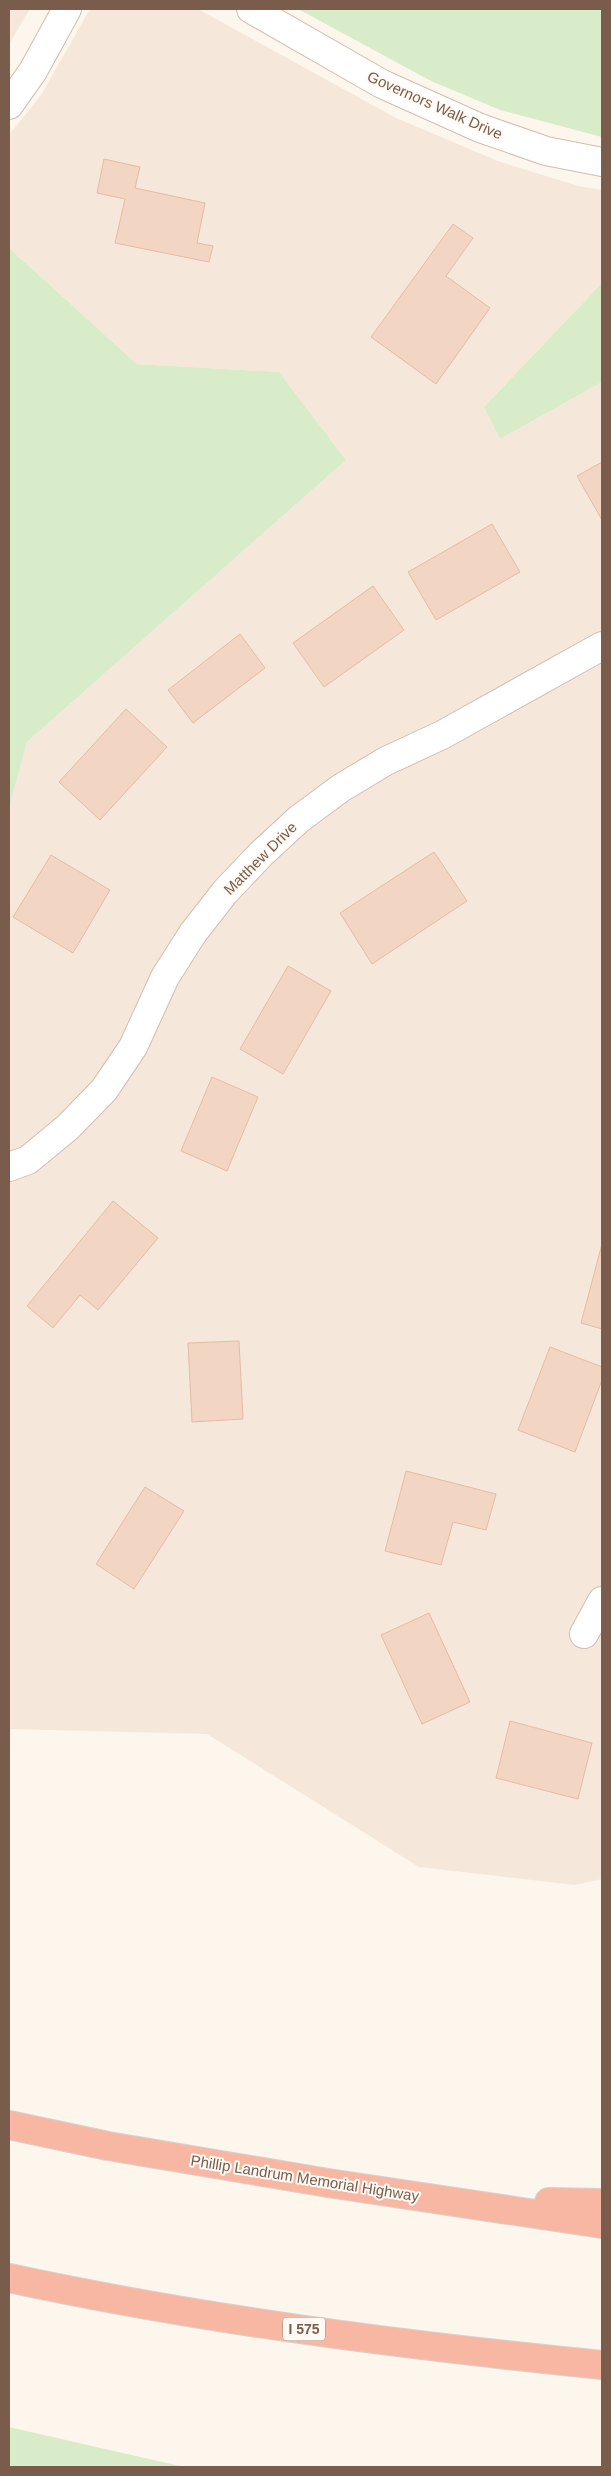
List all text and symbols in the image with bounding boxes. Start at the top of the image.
street label: Governors Walk Drive [365,68,505,142]
street label: Matthew Drive [220,818,300,898]
street label: Phillip Landrum Memorial Highway [190,2152,421,2205]
road number: I 575 [283,2318,325,2340]

